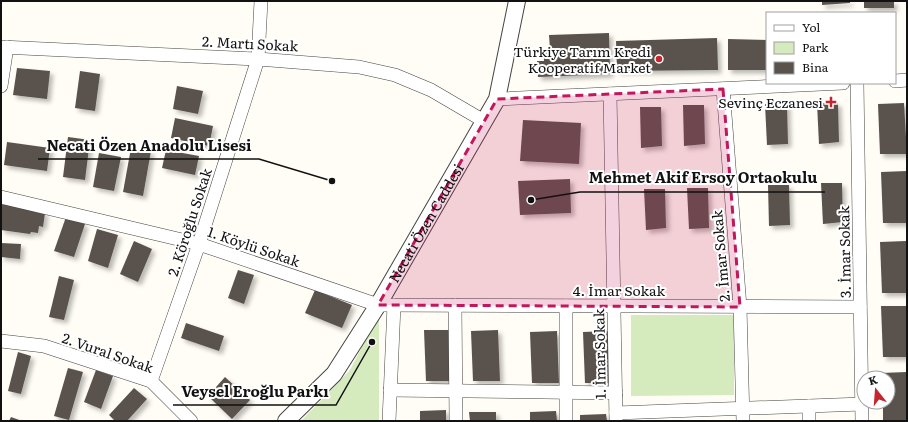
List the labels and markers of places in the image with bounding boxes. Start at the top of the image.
place label: Türkiye Tarım Kredi Kooperatif Market [513,41,651,77]
marker: Türkiye Tarım Kredi Kooperatif Market [654,54,664,64]
place label: Sevinç Eczanesi [718,92,823,112]
marker: Sevinç Eczanesi [826,97,836,107]
callout: Necati Özen Anadolu Lisesi [38,132,259,159]
callout: Mehmet Akif Ersoy Ortaokulu [580,165,825,192]
callout: Veysel Eroğlu Parkı [173,378,336,405]

